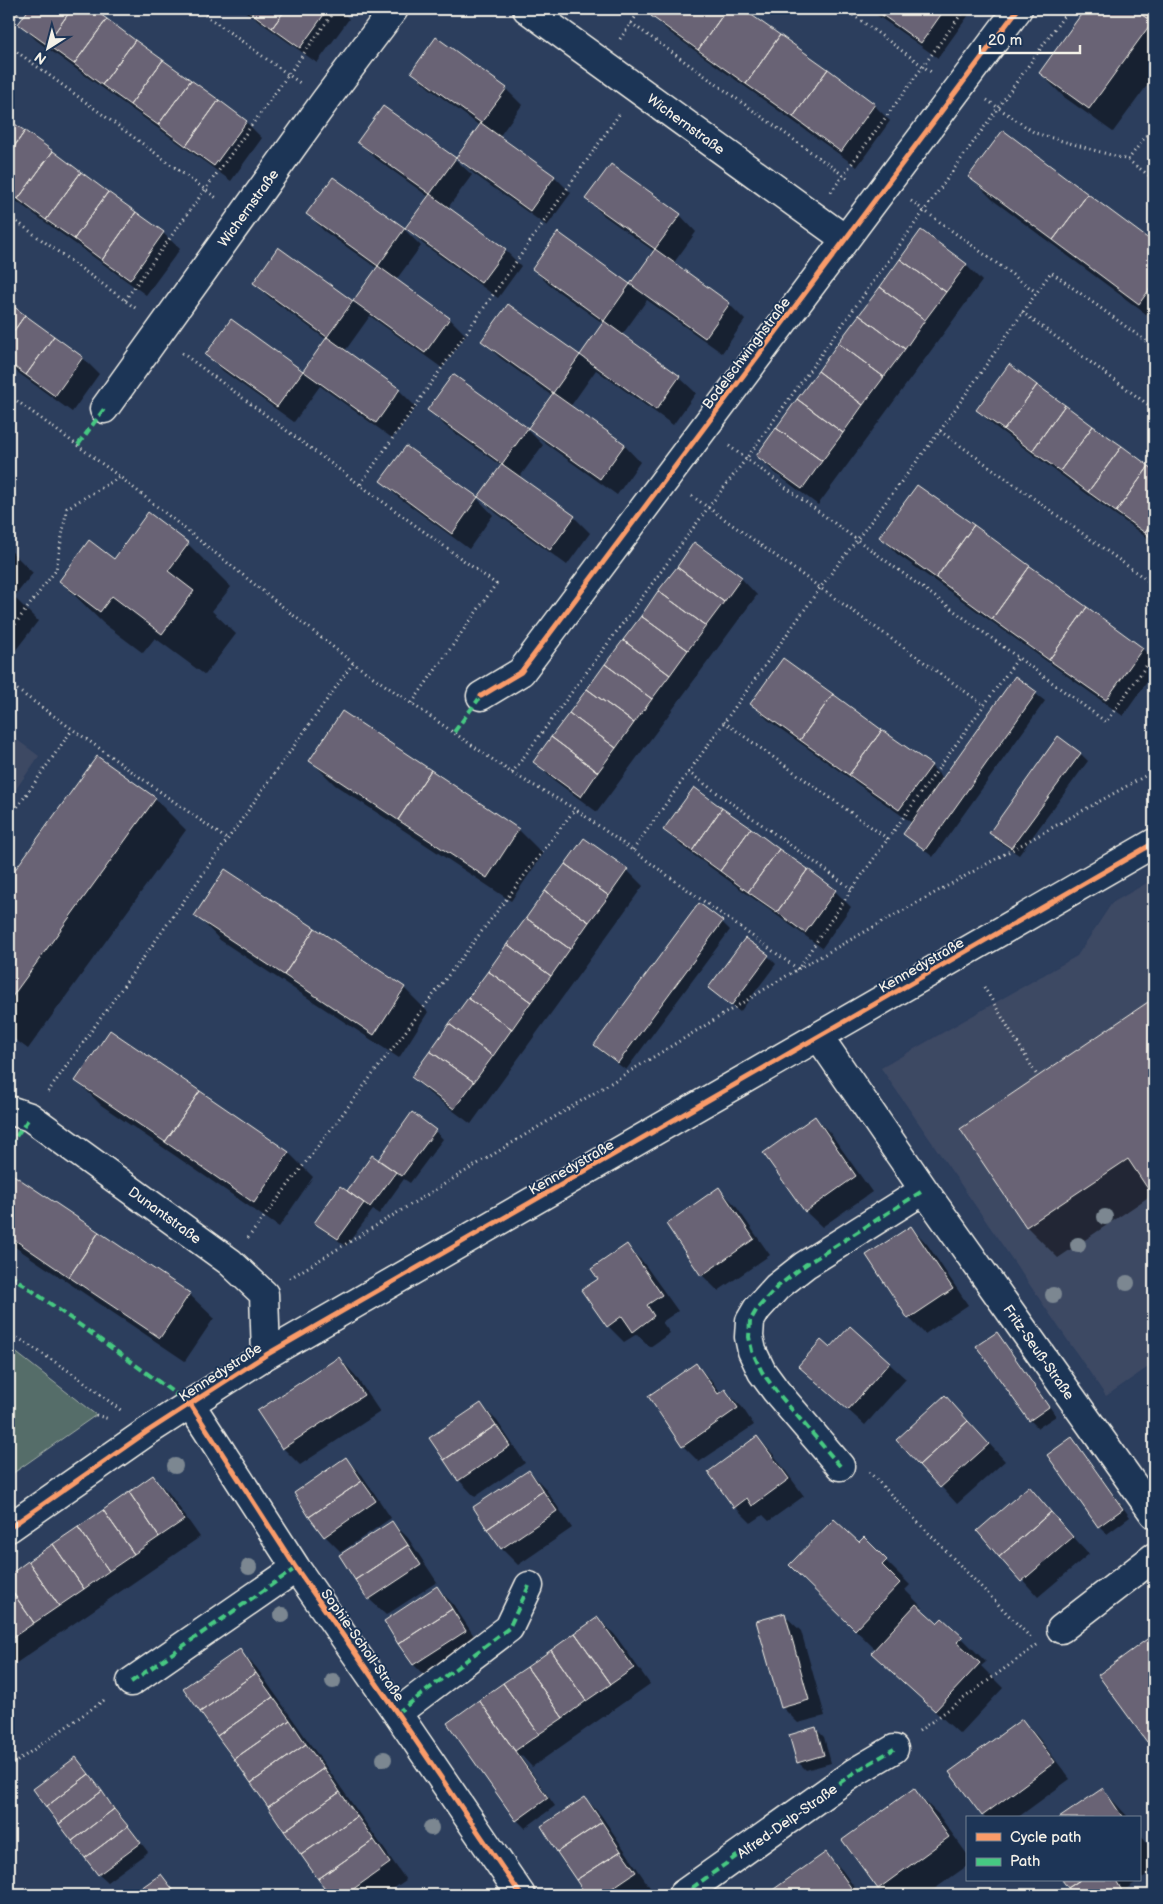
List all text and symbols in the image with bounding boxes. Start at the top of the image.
north arrow [22,22,72,72]
scale bar [980,22,1080,54]
text: 20 m [988,31,1022,50]
text: N [31,48,50,68]
street label: Wichernstraße [644,91,728,158]
street label: Wichernstraße [215,166,282,250]
street label: Bodelschwinghstraße [699,294,794,412]
street label: Kennedystraße [876,934,967,997]
street label: Kennedystraße [526,1136,617,1199]
street label: Dunantstraße [125,1183,204,1248]
street label: Fritz-Seuß-Straße [1000,1302,1078,1403]
street label: Kennedystraße [176,1339,265,1406]
street label: Sophie-Scholl-Straße [317,1586,408,1705]
street label: Alfred-Delp-Straße [734,1780,841,1862]
legend [966,1816,1140,1882]
text: Cycle path [1010,1828,1081,1847]
text: Path [1010,1852,1040,1871]

